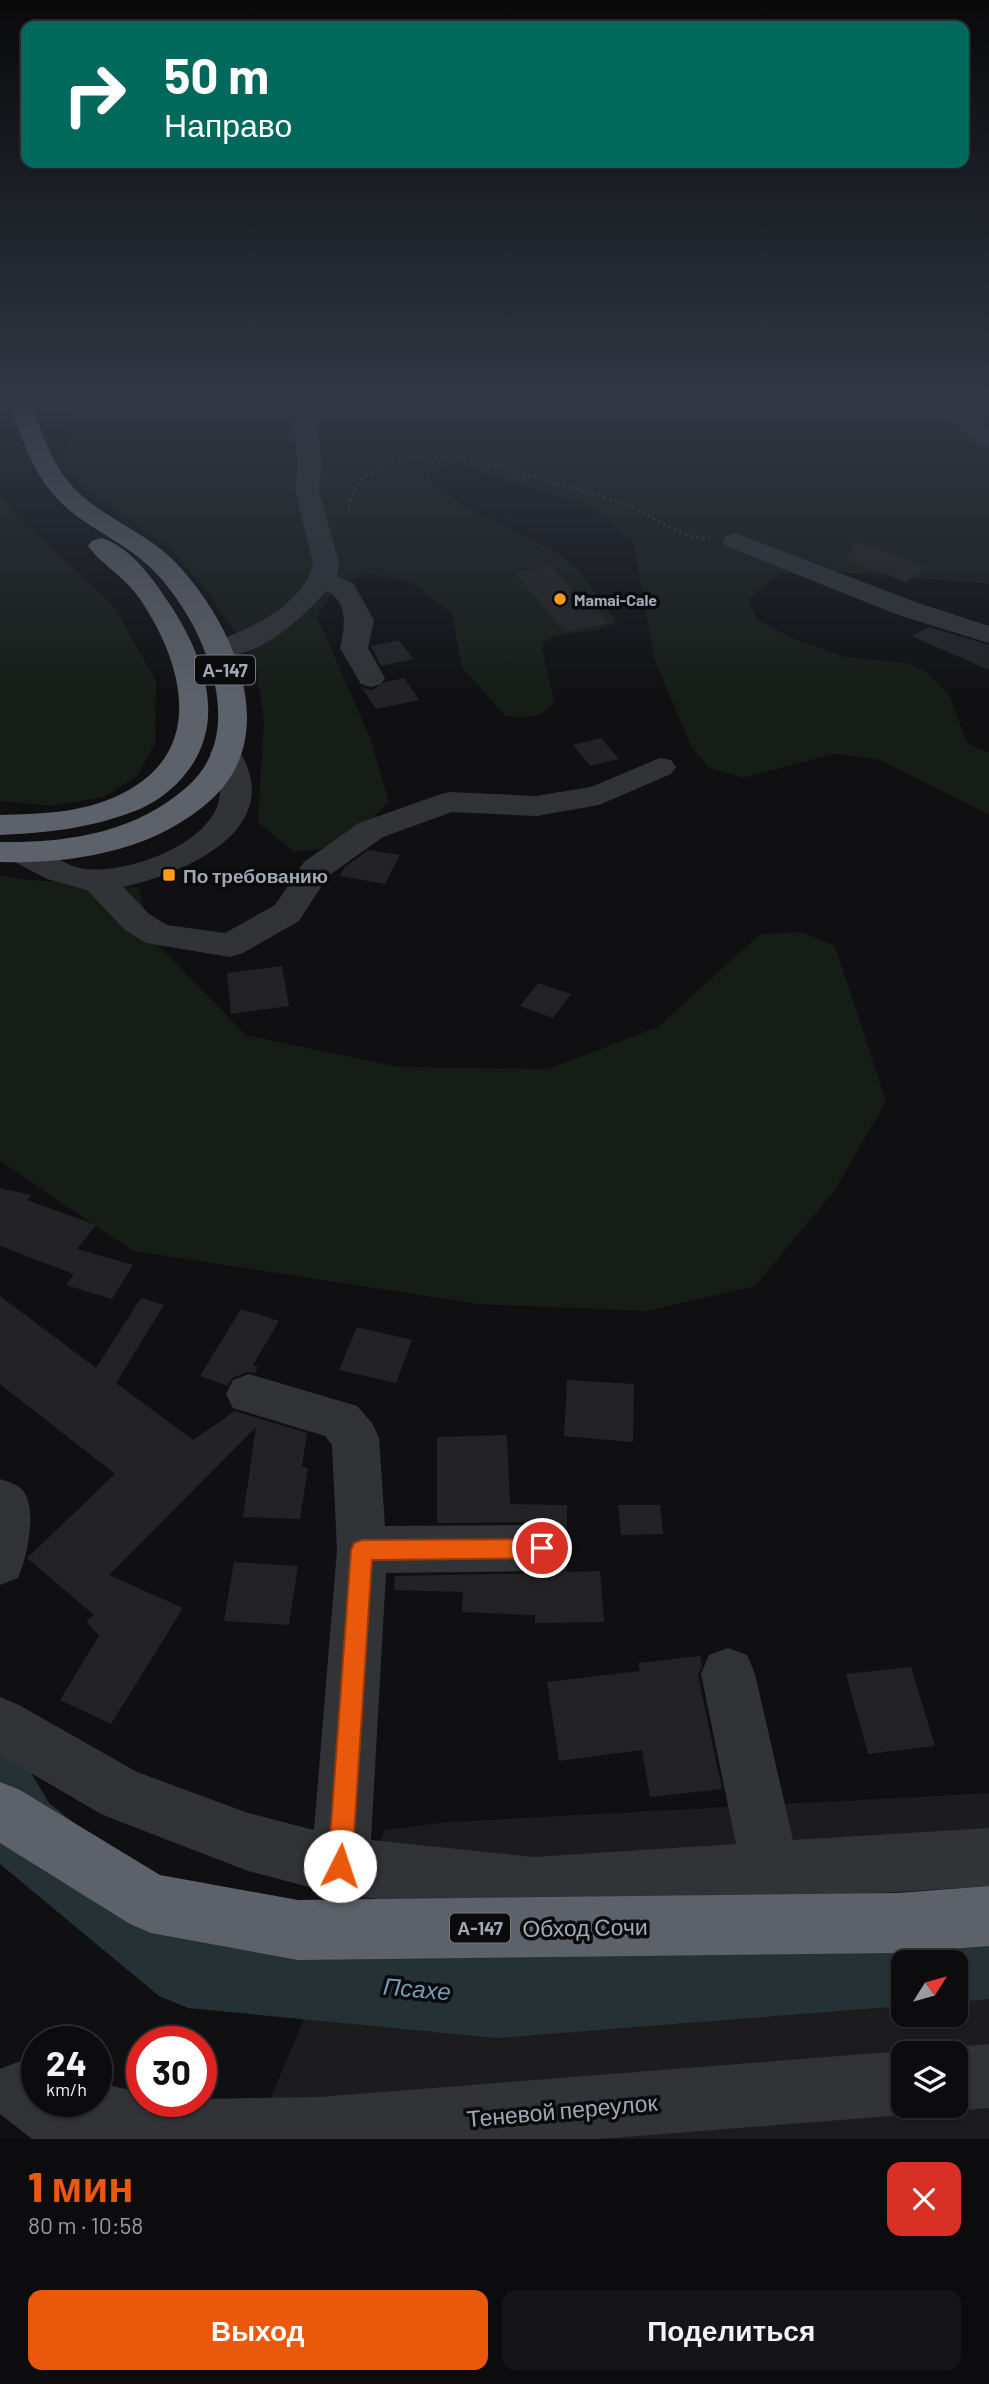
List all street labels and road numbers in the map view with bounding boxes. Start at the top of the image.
road number: А-147 [195,656,255,684]
street label: Обход Сочи [522,1912,648,1942]
road number: А-147 [450,1914,510,1942]
street label: Теневой переулок [465,2088,659,2132]

